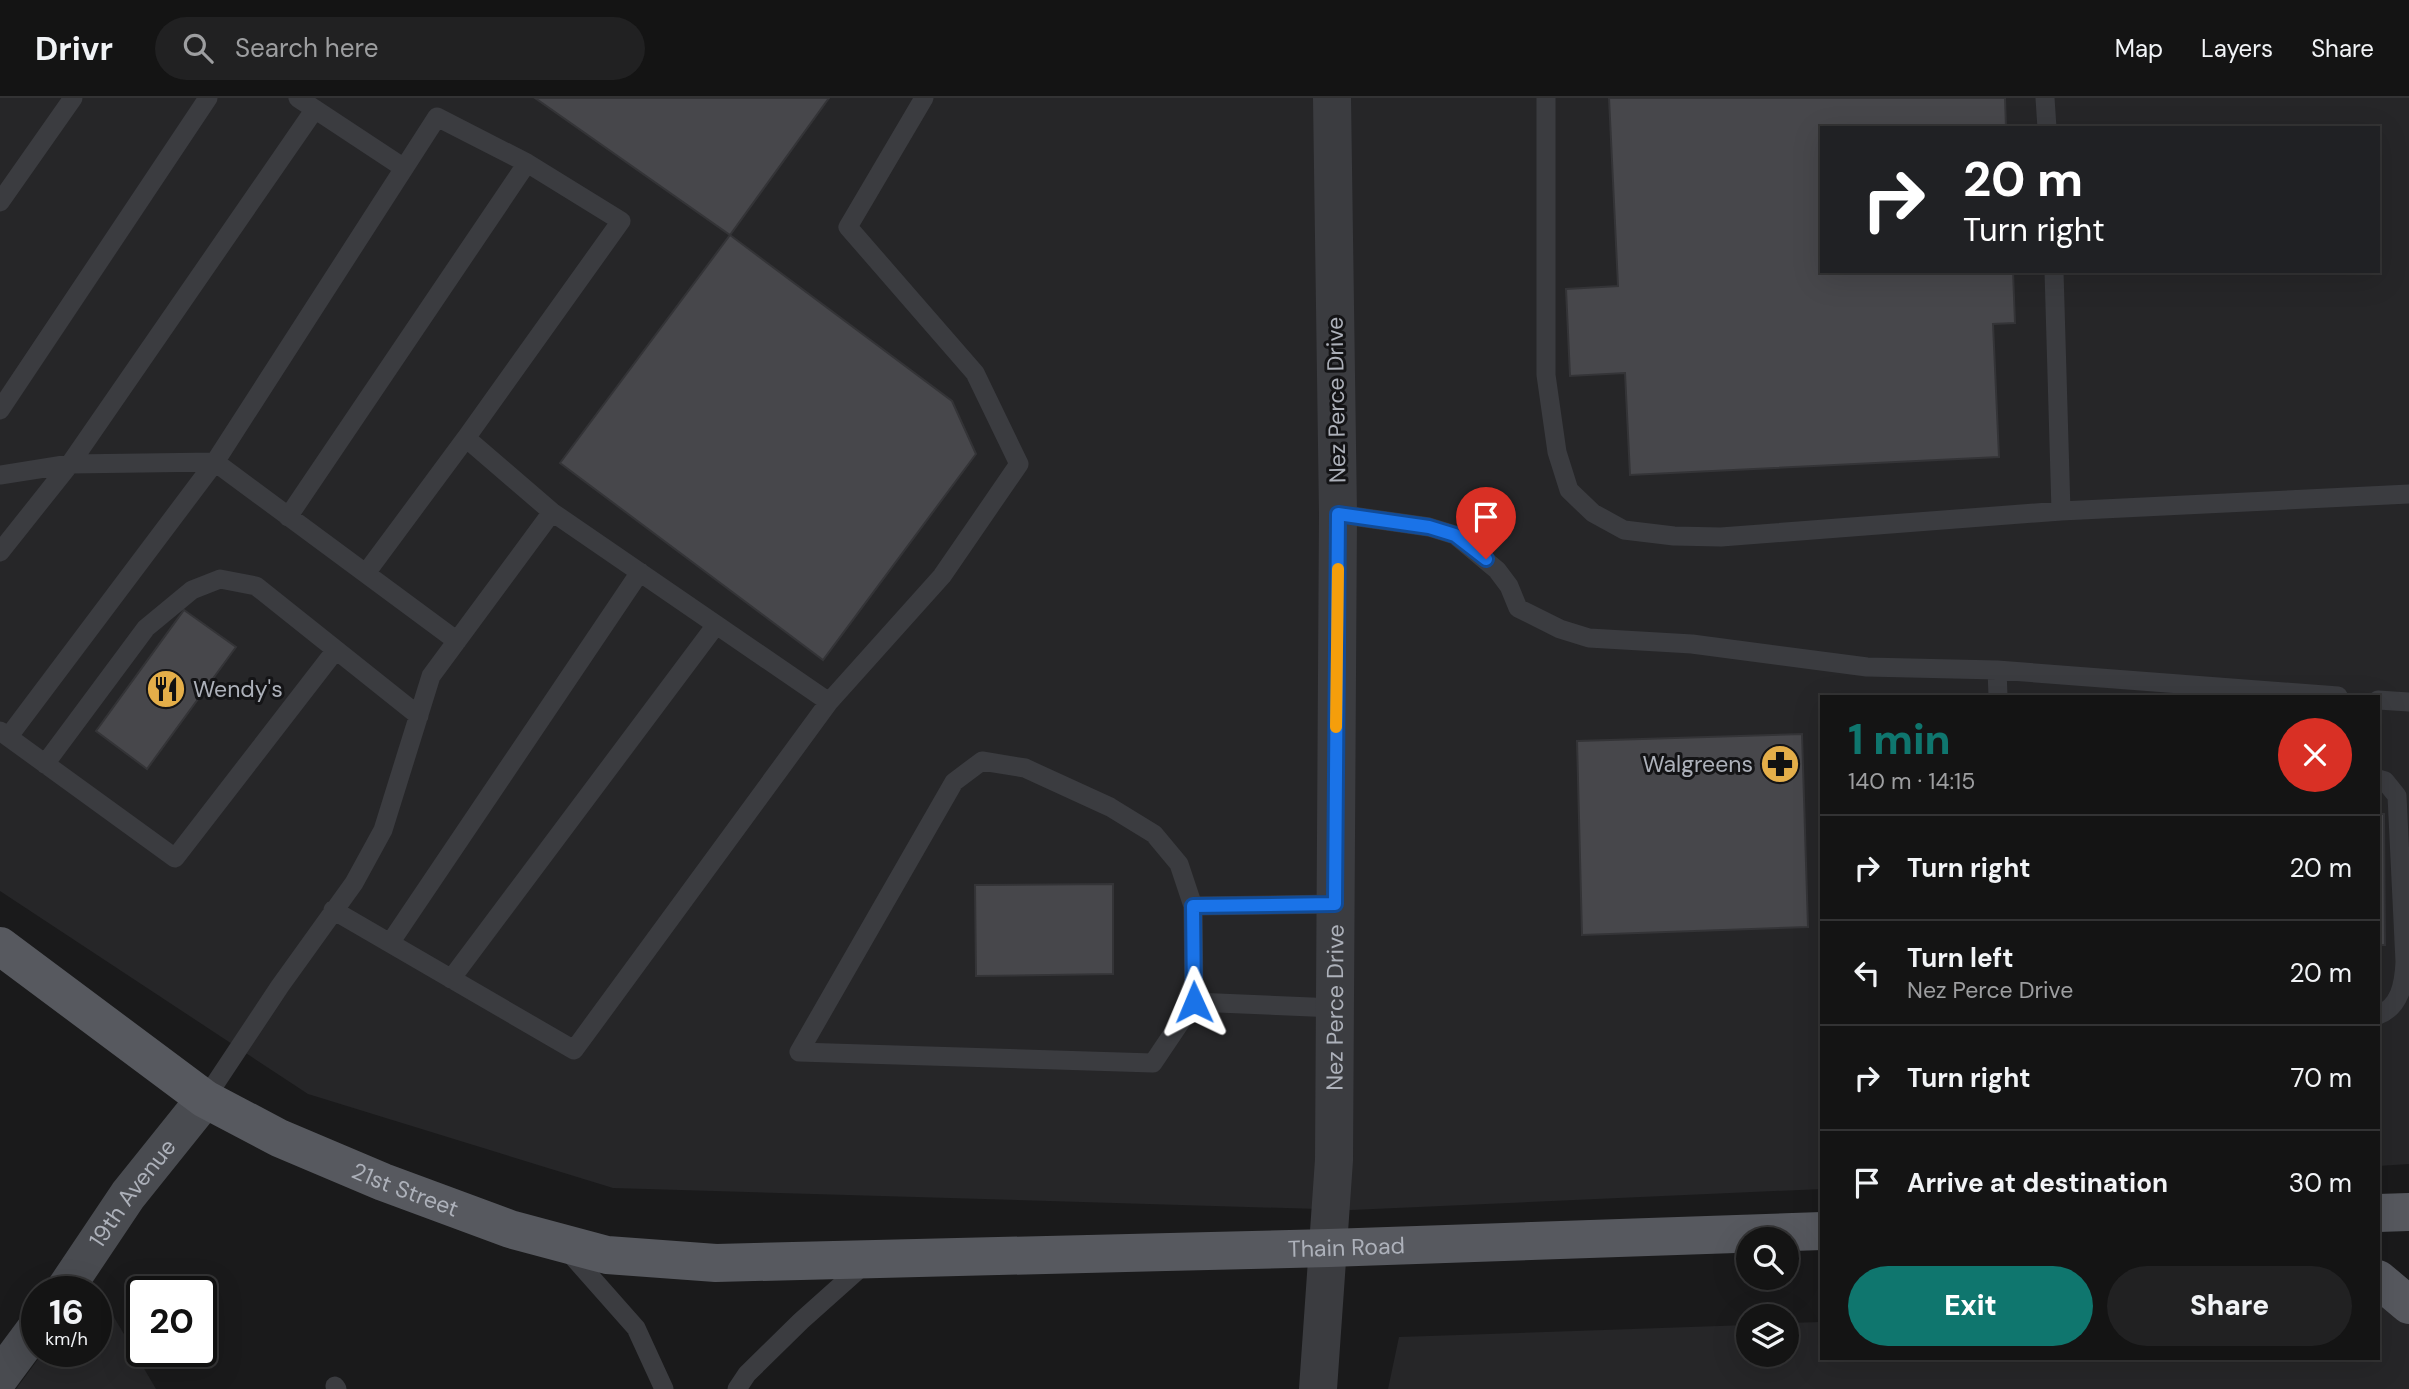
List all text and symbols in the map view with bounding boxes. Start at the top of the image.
search box [155,17,645,80]
text: Drivr [35,27,113,70]
icon: search [179,29,217,67]
text: Search here [235,31,378,65]
text: Map [2115,33,2163,64]
text: Layers [2201,33,2273,64]
text: Share [2311,33,2374,64]
text: 20 m [1963,147,2083,211]
icon: right [1848,154,1939,245]
text: Turn right [1963,209,2105,251]
street label: Nez Perce Drive [1320,317,1352,483]
pin [1456,487,1516,559]
icon: arrive [1467,498,1505,536]
restaurant icon: Wendy's [145,668,187,710]
place label: Wendy's [193,674,283,704]
text: 1 min [1848,712,1951,767]
button: close [2278,718,2352,792]
pharmacy icon: Walgreens [1759,743,1801,785]
place label: Walgreens [1642,749,1753,779]
text: 140 m · 14:15 [1848,766,1975,796]
icon: right [1848,849,1886,887]
text: Turn right [1907,851,2031,885]
text: 20 m [2289,851,2352,885]
street label: Nez Perce Drive [1319,924,1350,1091]
text: Turn left [1907,941,2014,975]
icon: left [1848,954,1886,992]
text: 20 m [2289,956,2352,990]
position arrow [1157,965,1231,1039]
text: Nez Perce Drive [1907,975,2073,1005]
icon: right [1848,1059,1886,1097]
text: Turn right [1907,1061,2031,1095]
text: 70 m [2291,1061,2352,1095]
street label: 19th Avenue [82,1132,182,1253]
street label: 21st Street [347,1156,463,1224]
icon: arrive [1848,1164,1886,1202]
text: Arrive at destination [1907,1166,2168,1200]
text: 30 m [2289,1166,2352,1200]
map controls [1736,1227,1799,1367]
button: search [1736,1227,1799,1290]
street label: Thain Road [1287,1230,1405,1264]
button: Exit [1848,1266,2093,1346]
button: Share [2107,1266,2352,1346]
speed limit sign: 20 [126,1276,217,1367]
text: 16 [49,1289,84,1335]
button: layers [1736,1304,1799,1367]
text: km/h [45,1327,88,1351]

